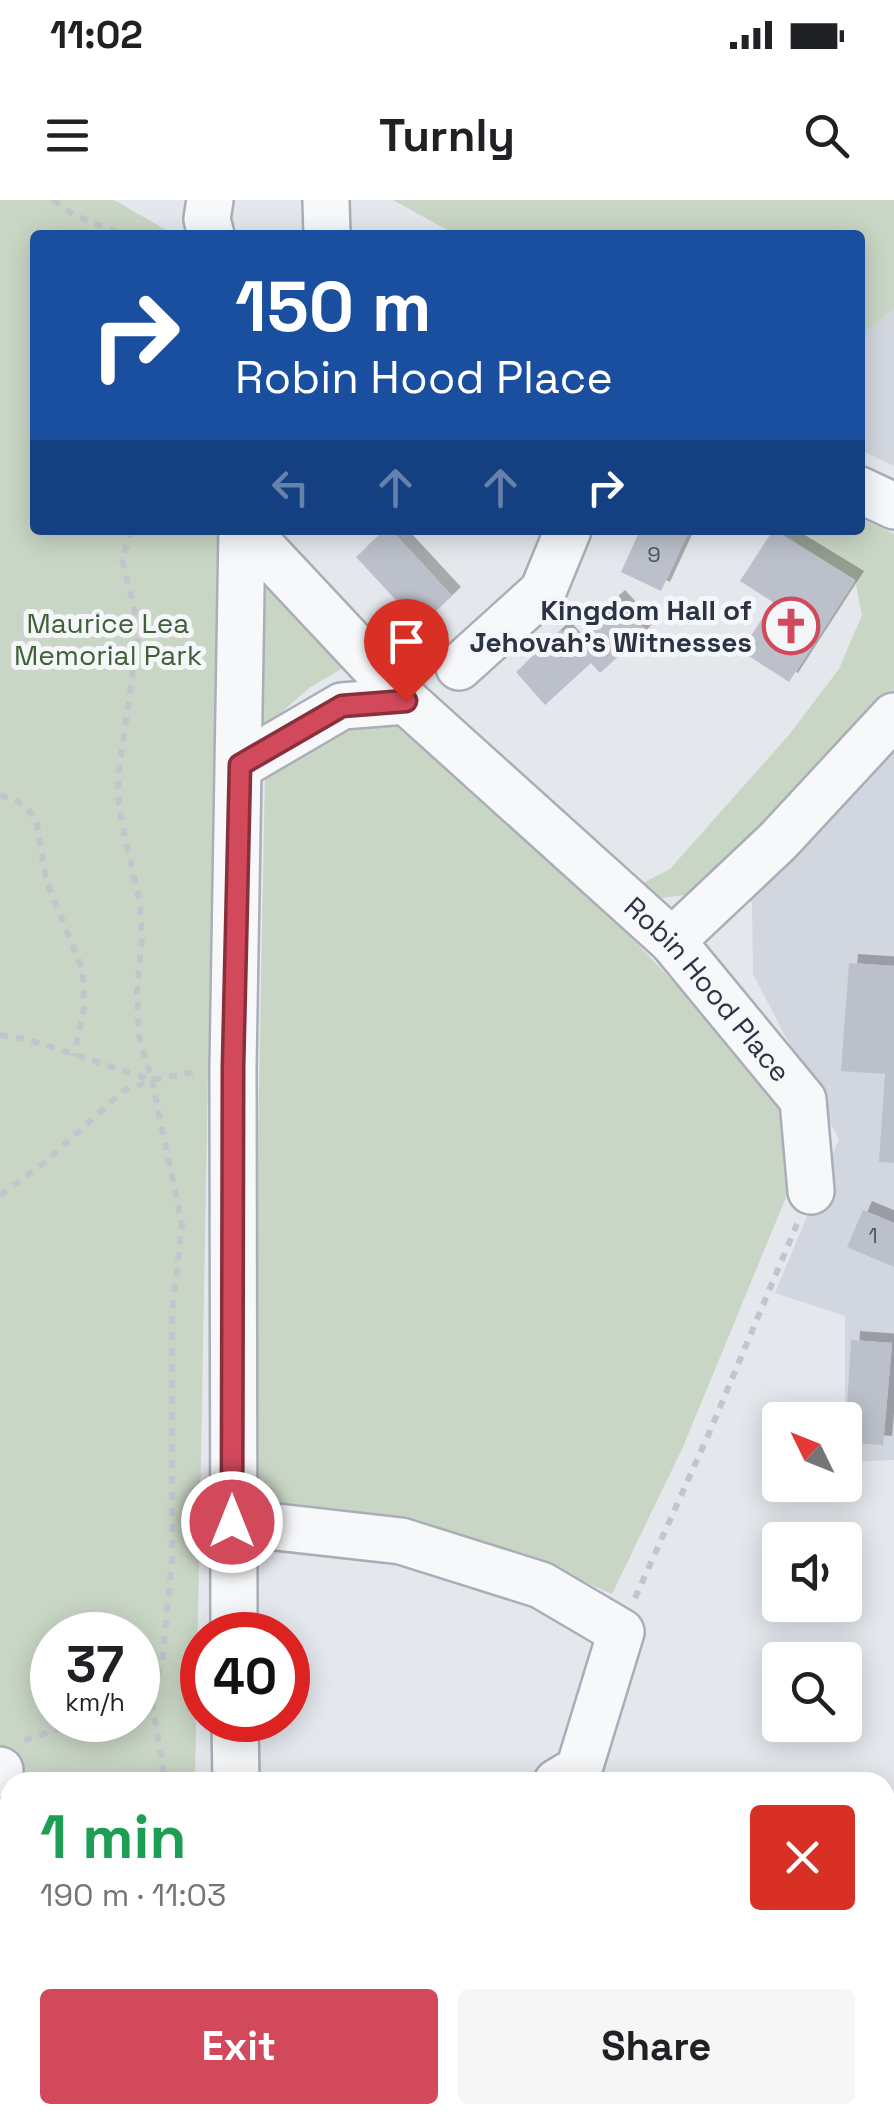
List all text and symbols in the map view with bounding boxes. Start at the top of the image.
text: 11:02 [50,11,143,59]
text: Turnly [379,107,515,164]
icon: menu [40,108,95,163]
icon: search [799,108,854,163]
text: 150 m [235,262,432,351]
icon: right [70,270,200,400]
text: Robin Hood Place [235,349,613,406]
icon: left [263,460,318,515]
icon: ahead [368,460,423,515]
icon: ahead [473,460,528,515]
icon: right [578,460,633,515]
house number: 9 [647,540,661,568]
place label: Kingdom Hall of Jehovah's Witnesses [469,592,752,660]
church icon: Kingdom Hall of Jehovah's Witnesses [761,596,821,656]
pin [364,599,449,702]
park label: Maurice Lea Memorial Park [14,605,202,673]
icon: arrive [379,614,434,669]
street label: Robin Hood Place [617,889,799,1089]
house number: 1 [868,1221,878,1249]
north arrow [762,1402,862,1502]
map controls [762,1402,862,1742]
position arrow [180,1470,284,1574]
button: sound [762,1522,862,1622]
speed limit sign: 40 [180,1612,310,1742]
text: 37 [66,1633,124,1697]
button: search [762,1642,862,1742]
text: km/h [65,1686,125,1718]
text: 1 min [40,1799,187,1876]
button: close [750,1805,855,1910]
text: 190 m · 11:03 [40,1875,226,1915]
button: Exit [40,1989,438,2104]
button: Share [458,1989,855,2104]

